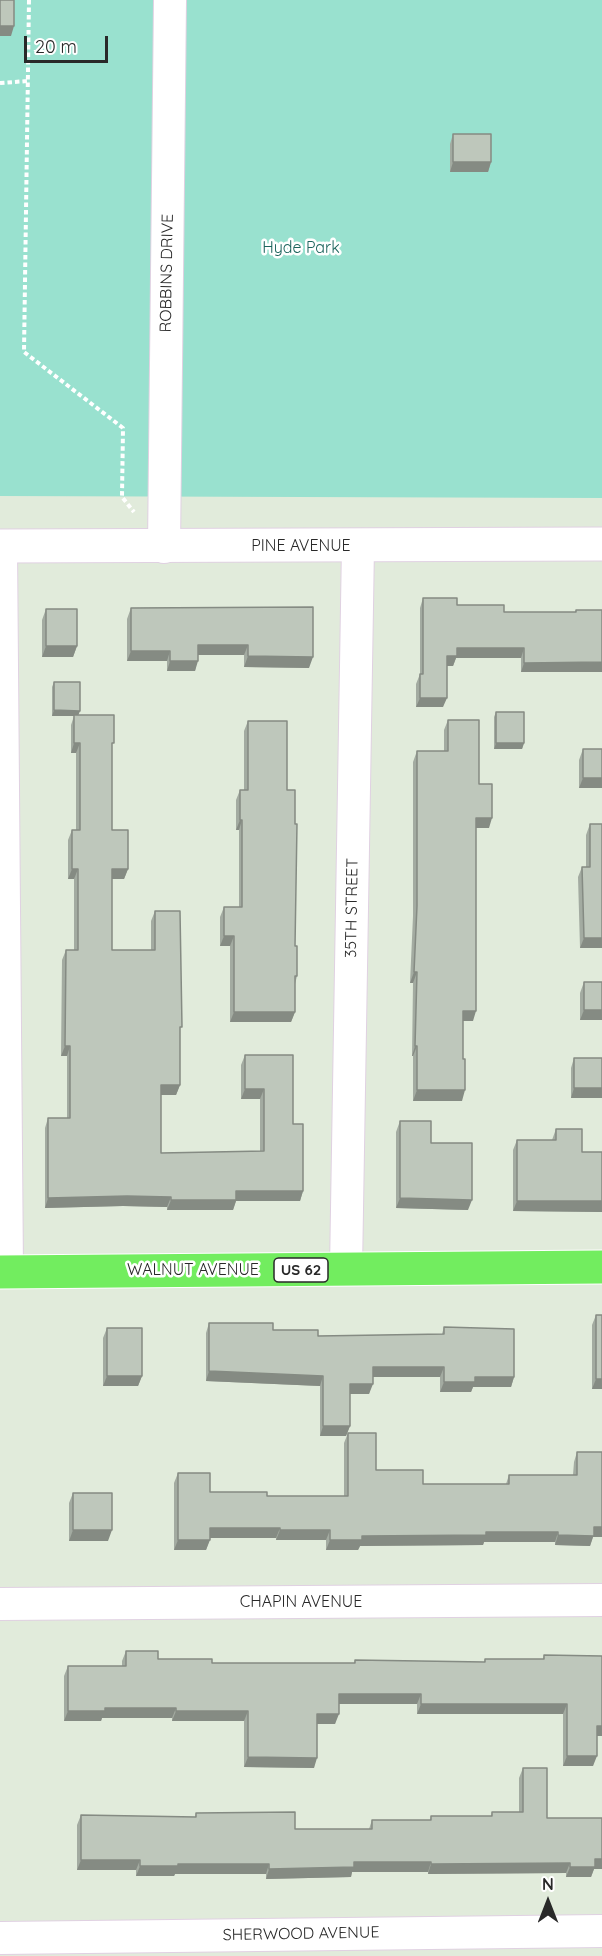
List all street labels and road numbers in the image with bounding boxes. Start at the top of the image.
street label: ROBBINS DRIVE [156,214,178,332]
street label: PINE AVENUE [251,536,351,556]
street label: 35TH STREET [342,858,362,958]
road number: US 62 [274,1258,328,1282]
street label: WALNUT AVENUE [127,1260,259,1280]
street label: CHAPIN AVENUE [240,1592,362,1612]
street label: SHERWOOD AVENUE [222,1923,380,1945]

